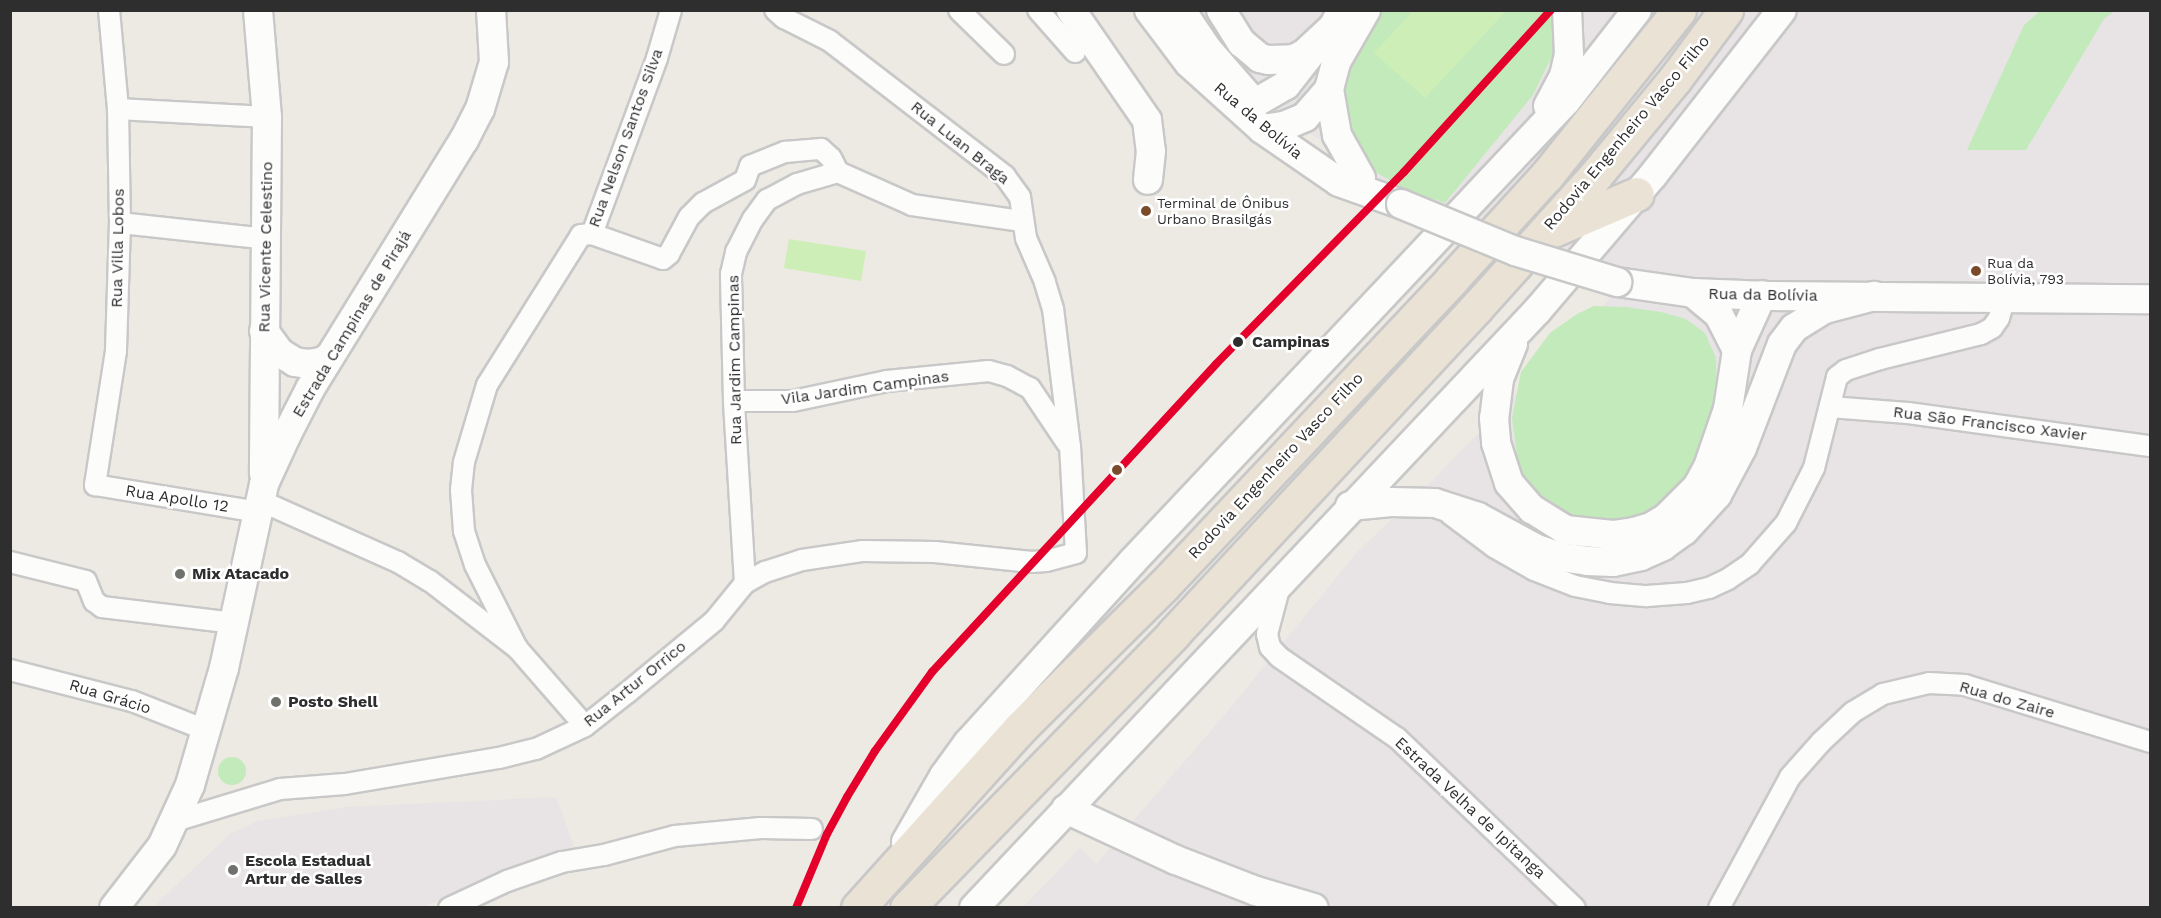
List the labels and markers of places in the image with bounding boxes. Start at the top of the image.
place label: Terminal de Ônibus Urbano Brasilgás [1157,195,1290,228]
marker: Terminal de Ônibus Urbano Brasilgás [1140,205,1152,217]
place label: Rua da Bolívia, 793 [1987,255,2064,288]
marker: Rua da Bolívia, 793 [1970,265,1982,277]
place label: Campinas [1252,332,1330,352]
marker: Campinas [1229,333,1247,351]
unlabelled marker [1111,464,1123,476]
place label: Mix Atacado [192,564,290,584]
marker: Mix Atacado [173,567,187,581]
place label: Posto Shell [288,692,378,712]
marker: Posto Shell [269,695,283,709]
place label: Escola Estadual Artur de Salles [245,851,371,889]
marker: Escola Estadual Artur de Salles [226,863,240,877]

